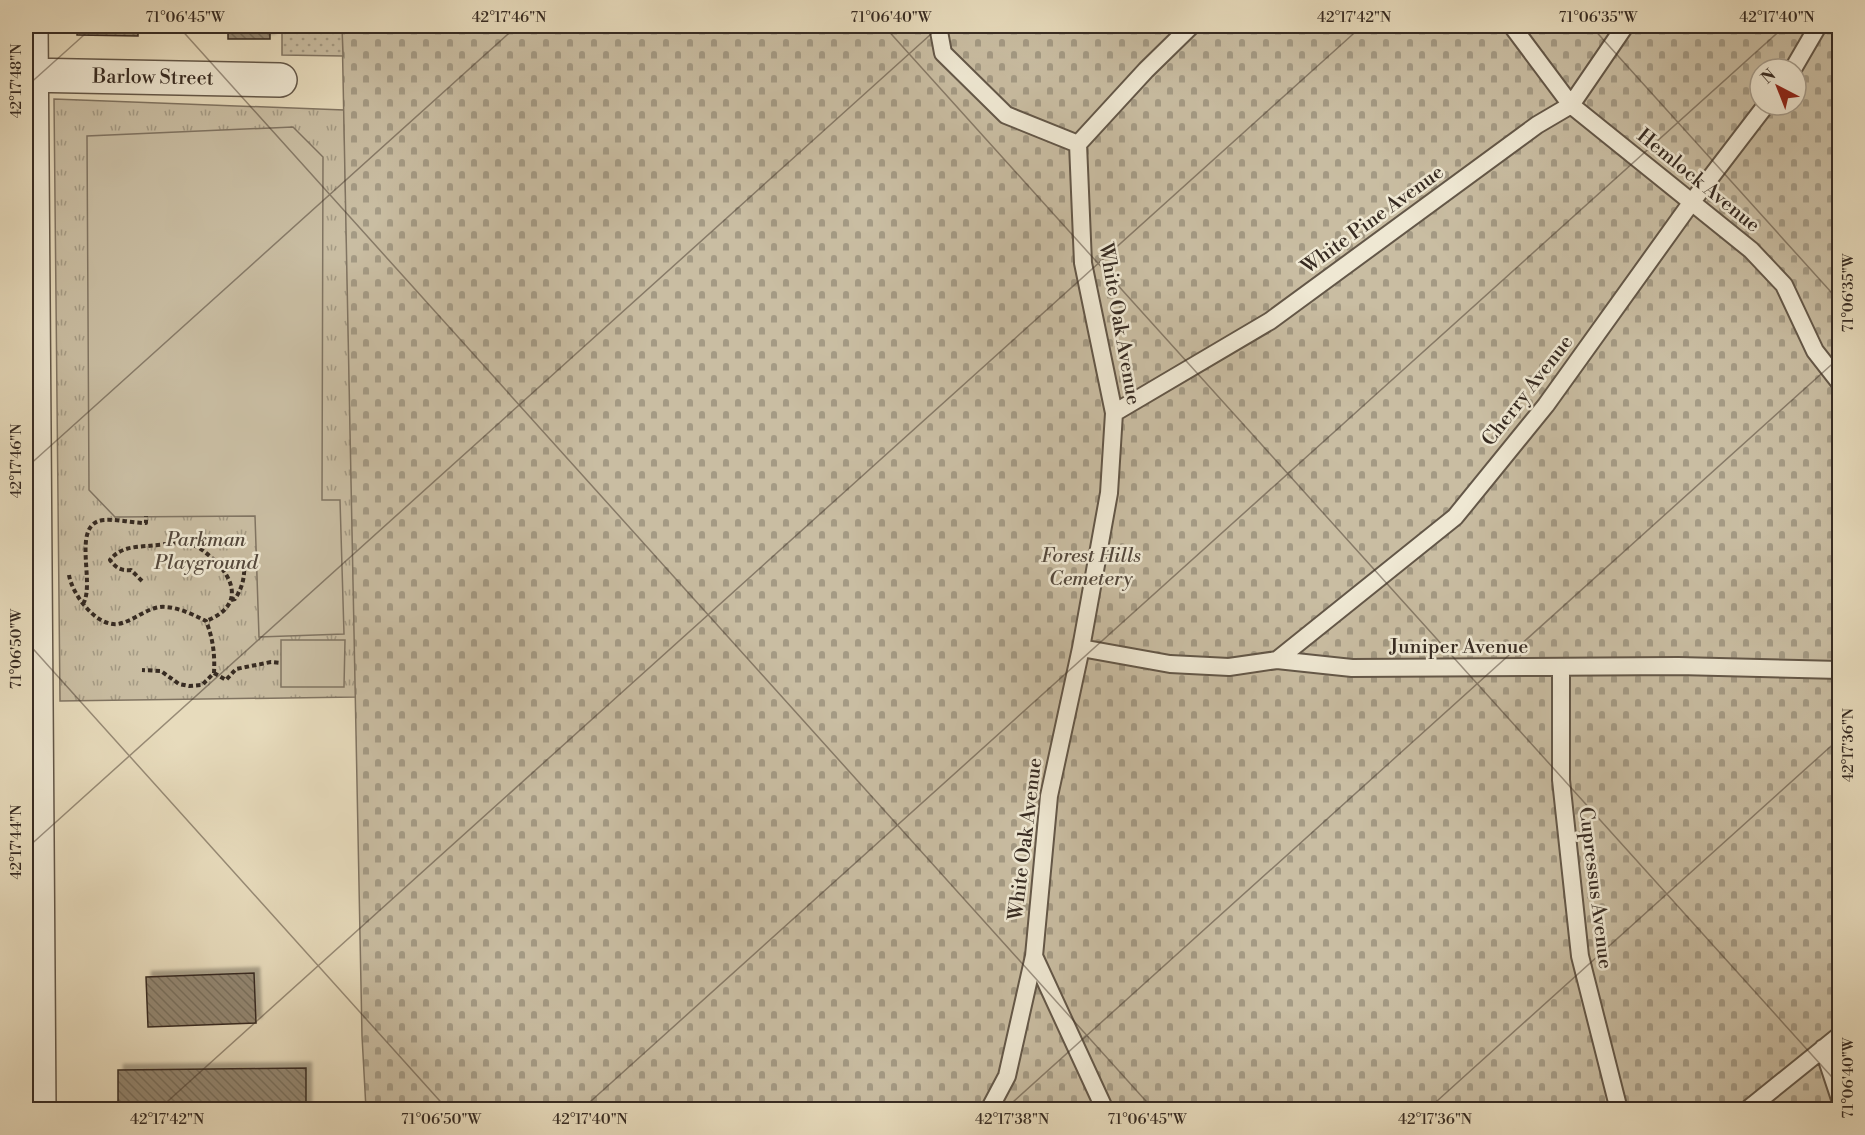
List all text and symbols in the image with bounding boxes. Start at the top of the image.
text: 71°06'45"W [145,8,225,27]
text: 42°17'46"N [472,8,546,27]
text: 71°06'40"W [851,8,932,27]
text: 42°17'42"N [1317,8,1391,27]
text: 71°06'35"W [1559,8,1638,27]
text: 42°17'40"N [1739,8,1815,27]
text: 42°17'48"N [7,44,26,118]
north arrow [1748,57,1808,117]
street label: Barlow Street [91,64,214,92]
text: N [1757,65,1780,88]
street label: Hemlock Avenue [1631,124,1765,238]
street label: White Pine Avenue [1296,160,1449,281]
street label: White Oak Avenue [1092,240,1146,407]
text: 71°06'35"W [1839,253,1858,332]
street label: Cherry Avenue [1477,331,1579,451]
text: 42°17'46"N [7,424,26,498]
park label: Parkman Playground [153,528,259,576]
park label: Forest Hills Cemetery [1041,544,1141,592]
text: 71°06'50"W [7,609,26,689]
street label: Juniper Avenue [1389,635,1528,660]
text: 42°17'36"N [1839,708,1858,782]
street label: White Oak Avenue [1003,756,1048,923]
text: 42°17'44"N [7,805,26,879]
street label: Cupressus Avenue [1573,806,1617,970]
text: 71°06'40"W [1839,1037,1858,1118]
text: 42°17'42"N [130,1110,204,1129]
text: 71°06'50"W [401,1110,481,1129]
text: 42°17'40"N [552,1110,628,1129]
text: 42°17'38"N [975,1110,1049,1129]
text: 71°06'45"W [1107,1110,1187,1129]
text: 42°17'36"N [1398,1110,1472,1129]

